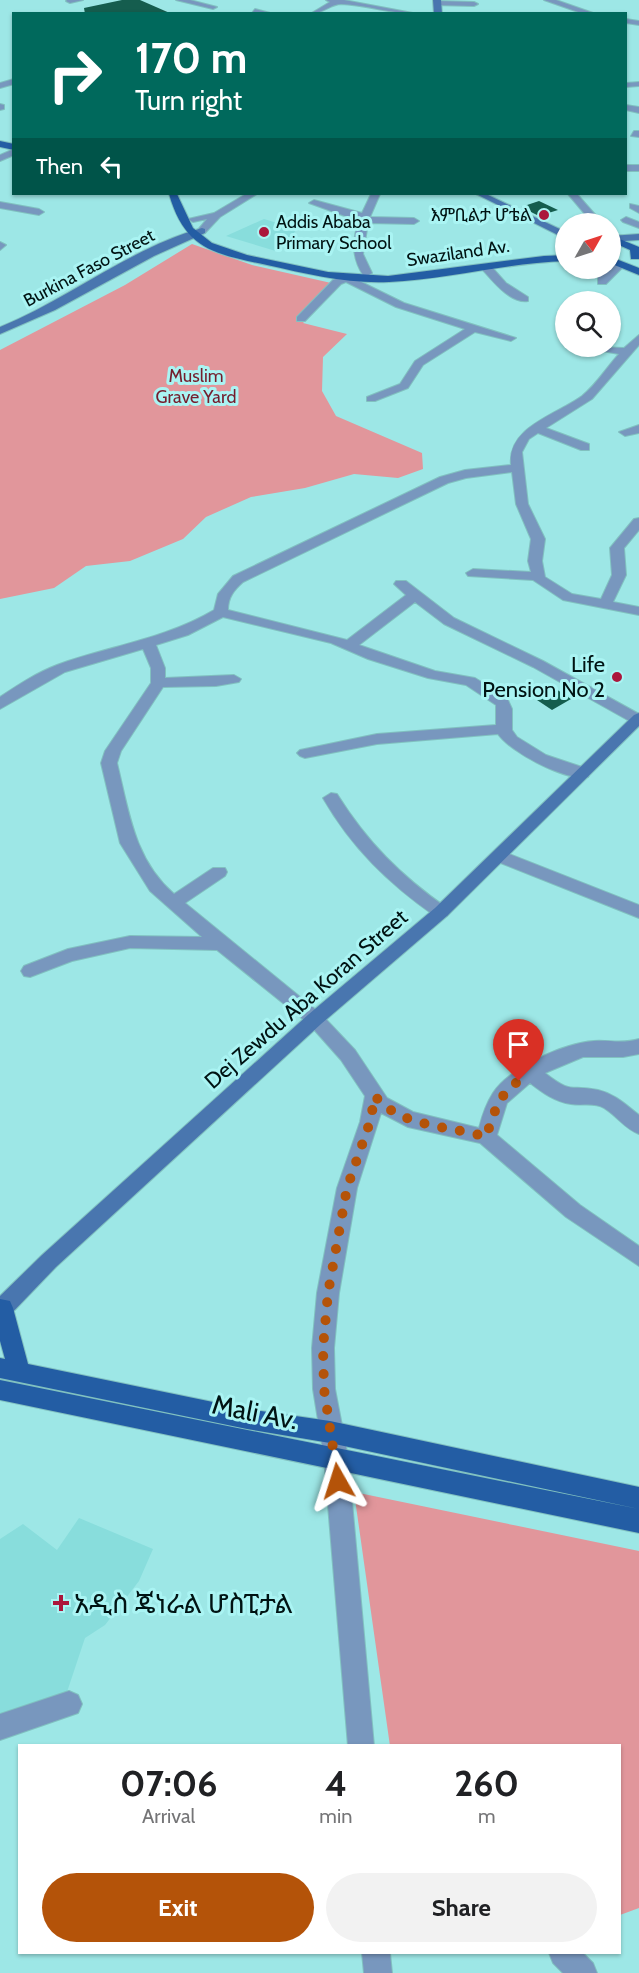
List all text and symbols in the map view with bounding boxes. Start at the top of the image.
text: 170 m [135,32,247,84]
icon: right [36,36,114,114]
text: Turn right [135,84,242,117]
icon: left [95,150,128,183]
text: Then [36,153,83,180]
place label: እምቢልታ ሆቴል [431,204,532,226]
marker: እምቢልታ ሆቴል [537,208,551,222]
place label: Addis Ababa Primary School [276,211,392,254]
north arrow [555,213,621,279]
map controls [555,213,621,357]
street label: Burkina Faso Street [20,224,158,312]
marker: Addis Ababa Primary School [257,225,271,239]
street label: Swaziland Av. [405,235,511,271]
button: search [555,291,621,357]
park label: Muslim Grave Yard [156,365,236,408]
place label: Life Pension No 2 [482,651,605,703]
marker: Life Pension No 2 [610,670,624,684]
street label: Dej Zewdu Aba Koran Street [199,903,413,1095]
pin [493,1019,544,1081]
icon: arrive [502,1028,535,1061]
street label: Mali Av. [209,1388,301,1436]
position arrow [306,1449,370,1513]
place label: አዲስ ጄነራል ሆስፒታል [74,1587,293,1620]
marker: አዲስ ጄነራል ሆስፒታል [52,1594,70,1612]
text: 07:06 [120,1761,217,1805]
text: 4 [325,1761,347,1805]
text: 260 [454,1761,519,1805]
text: Arrival [142,1804,195,1828]
text: min [319,1804,352,1828]
text: m [478,1804,495,1828]
button: Exit [42,1873,314,1942]
button: Share [326,1873,597,1942]

